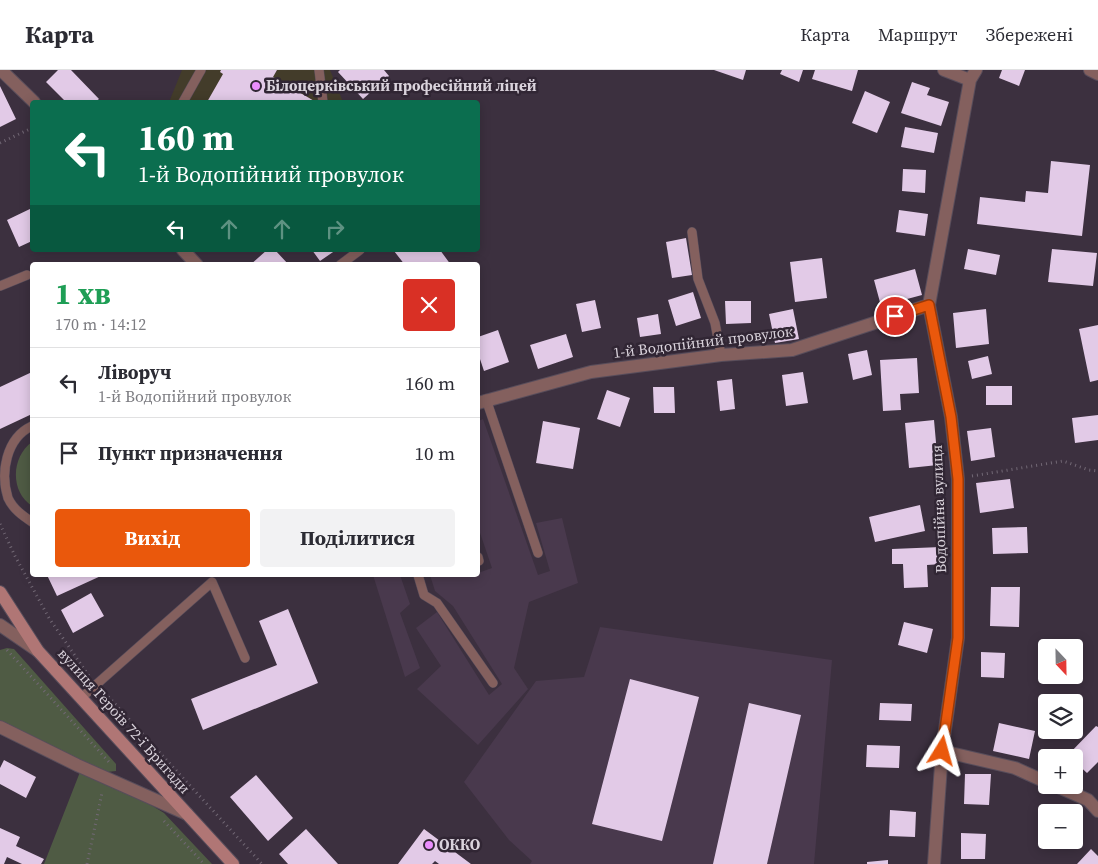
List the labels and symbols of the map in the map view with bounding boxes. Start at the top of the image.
place label: Білоцерківський професійний ліцей [266,75,537,96]
marker: Білоцерківський професійний ліцей [250,80,262,92]
pin [874,295,916,337]
street label: 1-й Водопійний провулок [612,320,795,363]
street label: Водопійна вулиця [926,444,951,574]
north arrow [1038,639,1082,684]
street label: вулиця Героїв 72-ї Бригади [53,643,196,798]
position arrow [915,724,967,776]
place label: ОККО [439,834,481,855]
marker: ОККО [423,839,435,851]

